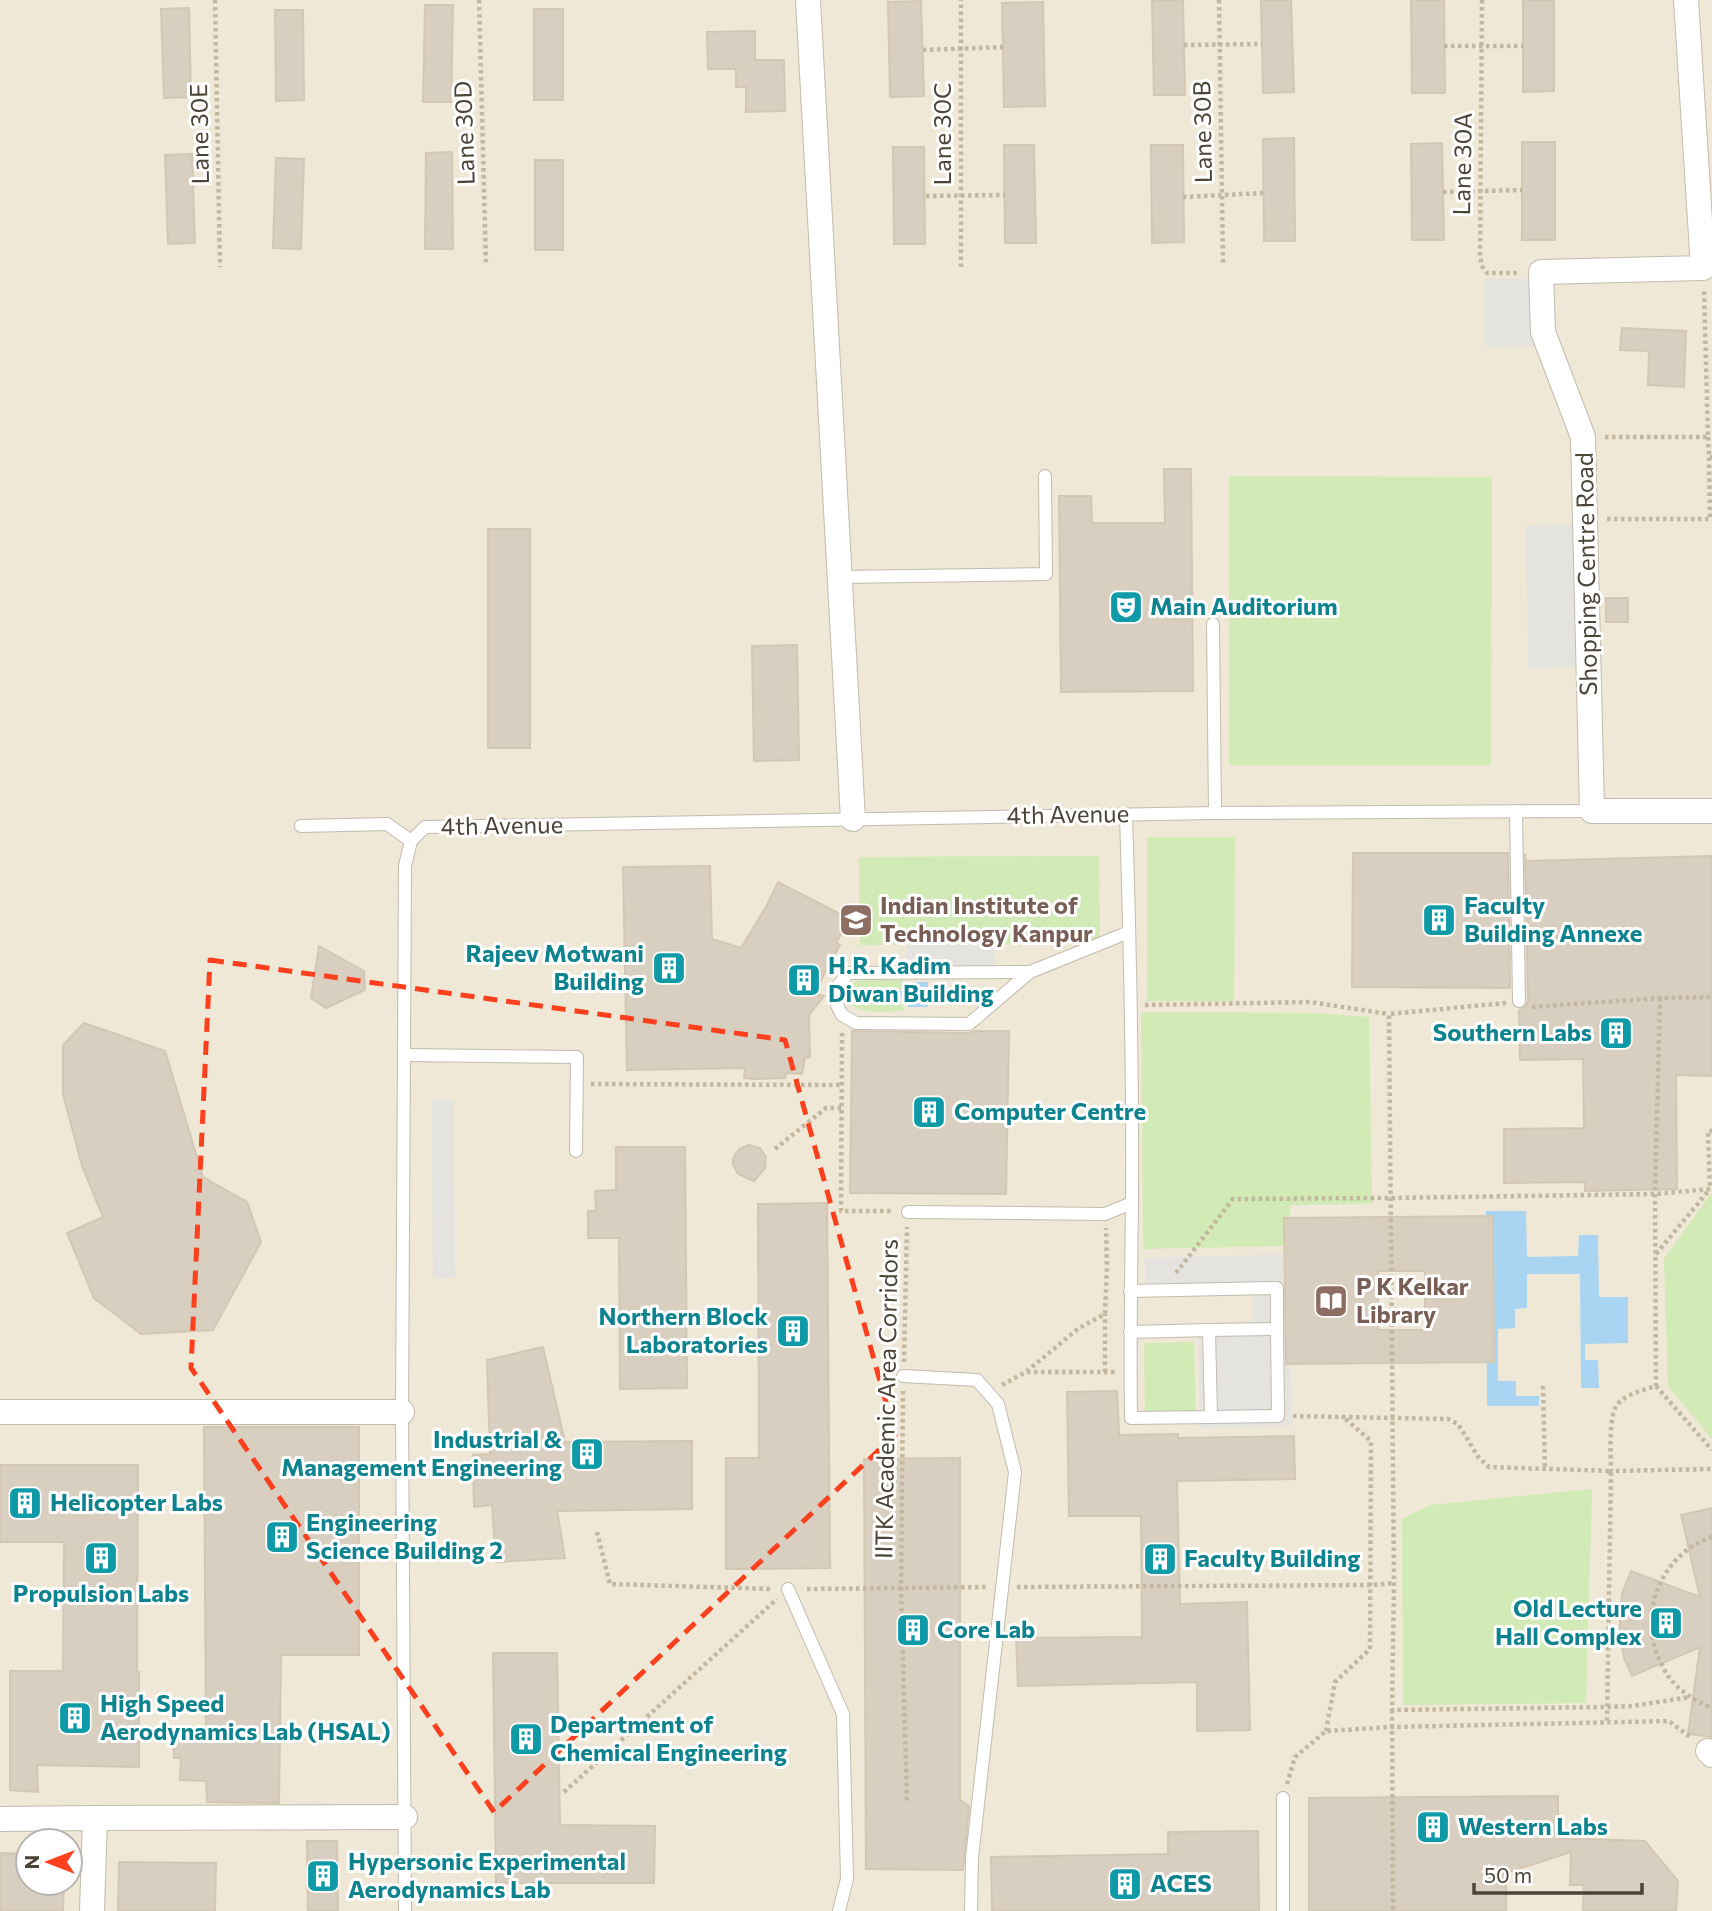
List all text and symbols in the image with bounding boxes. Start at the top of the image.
street label: Lane 30D [447,80,480,186]
street label: Lane 30B [1186,81,1217,183]
street label: Lane 30C [927,82,956,186]
street label: Lane 30E [183,83,214,185]
street label: Lane 30A [1446,112,1477,216]
street label: Shopping Centre Road [1569,452,1602,696]
theatre icon: Main Auditorium [1107,588,1145,626]
place label: Main Auditorium [1150,591,1338,620]
street label: 4th Avenue [1006,798,1130,829]
street label: 4th Avenue [440,809,564,840]
place label: Indian Institute of Technology Kanpur [880,890,1093,947]
place label: Faculty Building Annexe [1464,890,1642,947]
school or university icon: Indian Institute of Technology Kanpur [837,901,875,939]
building icon: Faculty Building Annexe [1420,901,1458,939]
place label: Rajeev Motwani Building [465,938,644,995]
building icon: Rajeev Motwani Building [650,949,688,987]
place label: H.R. Kadim Diwan Building [828,950,994,1007]
building icon: H.R. Kadim Diwan Building [785,961,823,999]
building icon: Southern Labs [1597,1014,1635,1052]
place label: Southern Labs [1433,1017,1592,1046]
building icon: Computer Centre [910,1093,948,1131]
place label: Computer Centre [954,1096,1146,1125]
street label: IITK Academic Area Corridors [868,1239,903,1559]
place label: P K Kelkar Library [1356,1271,1469,1328]
library icon: P K Kelkar Library [1312,1282,1350,1320]
place label: Northern Block Laboratories [599,1301,768,1358]
building icon: Northern Block Laboratories [774,1312,812,1350]
place label: Industrial & Management Engineering [281,1424,563,1481]
building icon: Industrial & Management Engineering [568,1435,606,1473]
building icon: Helicopter Labs [6,1484,44,1522]
place label: Helicopter Labs [50,1487,223,1516]
place label: Engineering Science Building 2 [306,1507,503,1564]
building icon: Engineering Science Building 2 [263,1518,301,1556]
building icon: Propulsion Labs [82,1539,120,1577]
building icon: Faculty Building [1141,1540,1179,1578]
place label: Faculty Building [1184,1543,1360,1572]
place label: Propulsion Labs [13,1578,189,1607]
place label: Old Lecture Hall Complex [1495,1593,1642,1650]
building icon: Old Lecture Hall Complex [1647,1604,1685,1642]
building icon: Core Lab [894,1611,932,1649]
place label: Core Lab [937,1614,1035,1643]
place label: High Speed Aerodynamics Lab (HSAL) [100,1688,391,1745]
building icon: High Speed Aerodynamics Lab (HSAL) [56,1699,94,1737]
place label: Department of Chemical Engineering [550,1709,787,1766]
building icon: Department of Chemical Engineering [507,1720,545,1758]
building icon: Western Labs [1414,1808,1452,1846]
place label: Western Labs [1458,1811,1608,1840]
north arrow [14,1827,84,1897]
place label: Hypersonic Experimental Aerodynamics Lab [348,1846,626,1903]
scale bar [1474,1852,1642,1896]
text: N [20,1855,43,1869]
building icon: Hypersonic Experimental Aerodynamics Lab [304,1857,342,1895]
text: 50 m [1484,1862,1532,1887]
building icon: ACES [1106,1865,1144,1903]
place label: ACES [1150,1868,1212,1897]

